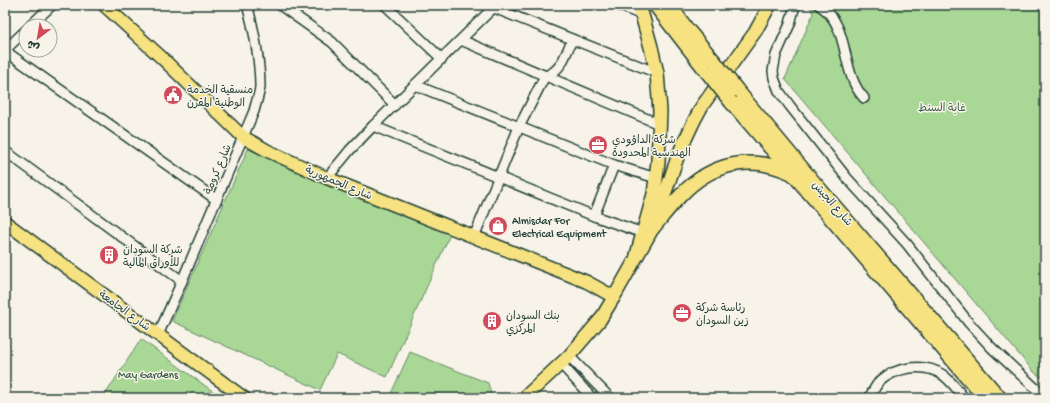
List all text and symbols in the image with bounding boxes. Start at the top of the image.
north arrow [18,18,58,58]
text: ش [26,37,42,53]
public building icon: منسقية الخدمة الوطنية المقرن [162,84,184,106]
place label: منسقية الخدمة الوطنية المقرن [187,84,253,110]
park label: غابة السنط [918,102,966,115]
office icon: شركة الداؤودي الهندسية المحدودة [587,134,609,156]
place label: شركة الداؤودي الهندسية المحدودة [612,134,691,160]
street label: شارع كرومة [202,143,236,197]
street label: شارع الجمهورية [302,163,374,204]
street label: شارع الجيش [808,179,855,230]
shop icon: Almisdar For Electrical Equipment [487,215,509,237]
place label: Almisdar For Electrical Equipment [512,216,607,241]
building icon: شركة السودان للأوراق المالية [98,244,120,266]
place label: شركة السودان للأوراق المالية [123,244,183,270]
street label: شارع الجامعة [95,288,152,335]
office icon: رئاسة شركة زين السودان [671,302,693,324]
place label: رئاسة شركة زين السودان [696,302,749,328]
building icon: بنك السودان المركزي [481,310,503,332]
place label: بنك السودان المركزي [506,310,560,337]
park label: May Gardens [118,370,179,382]

